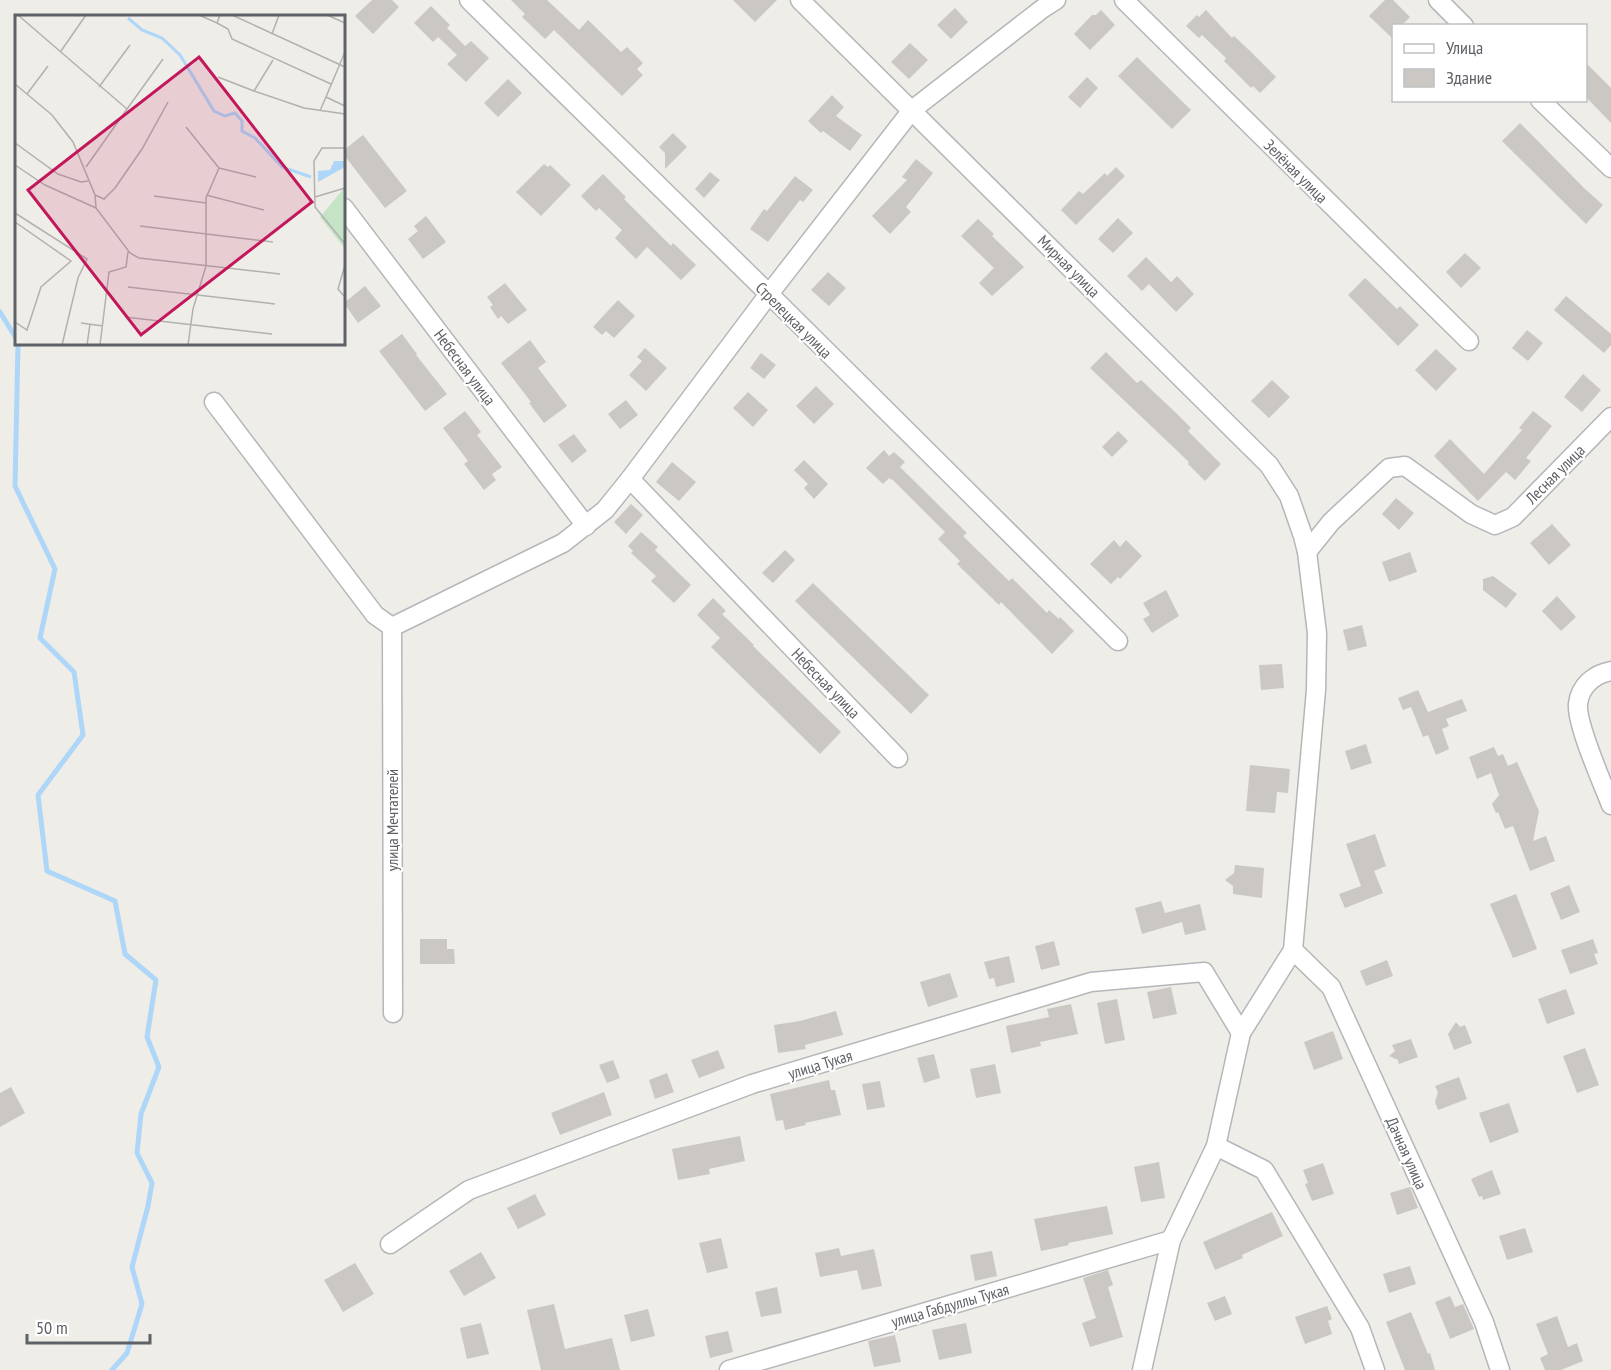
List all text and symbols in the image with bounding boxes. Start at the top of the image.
inset map [15,15,345,345]
legend [1392,24,1587,102]
text: Улица [1446,36,1483,59]
text: Здание [1446,66,1492,89]
street label: Зелёная улица [1260,135,1332,207]
street label: Мирная улица [1034,231,1104,301]
street label: Стрелецкая улица [752,278,836,362]
street label: Небесная улица [430,325,500,409]
street label: Лесная улица [1520,440,1589,509]
street label: Небесная улица [788,644,864,722]
street label: улица Мечтателей [382,769,402,871]
street label: улица Тукая [785,1045,855,1083]
street label: Дачная улица [1382,1114,1432,1192]
street label: улица Габдуллы Тукая [889,1279,1011,1331]
scale bar [27,1307,150,1345]
text: 50 m [36,1316,68,1339]

